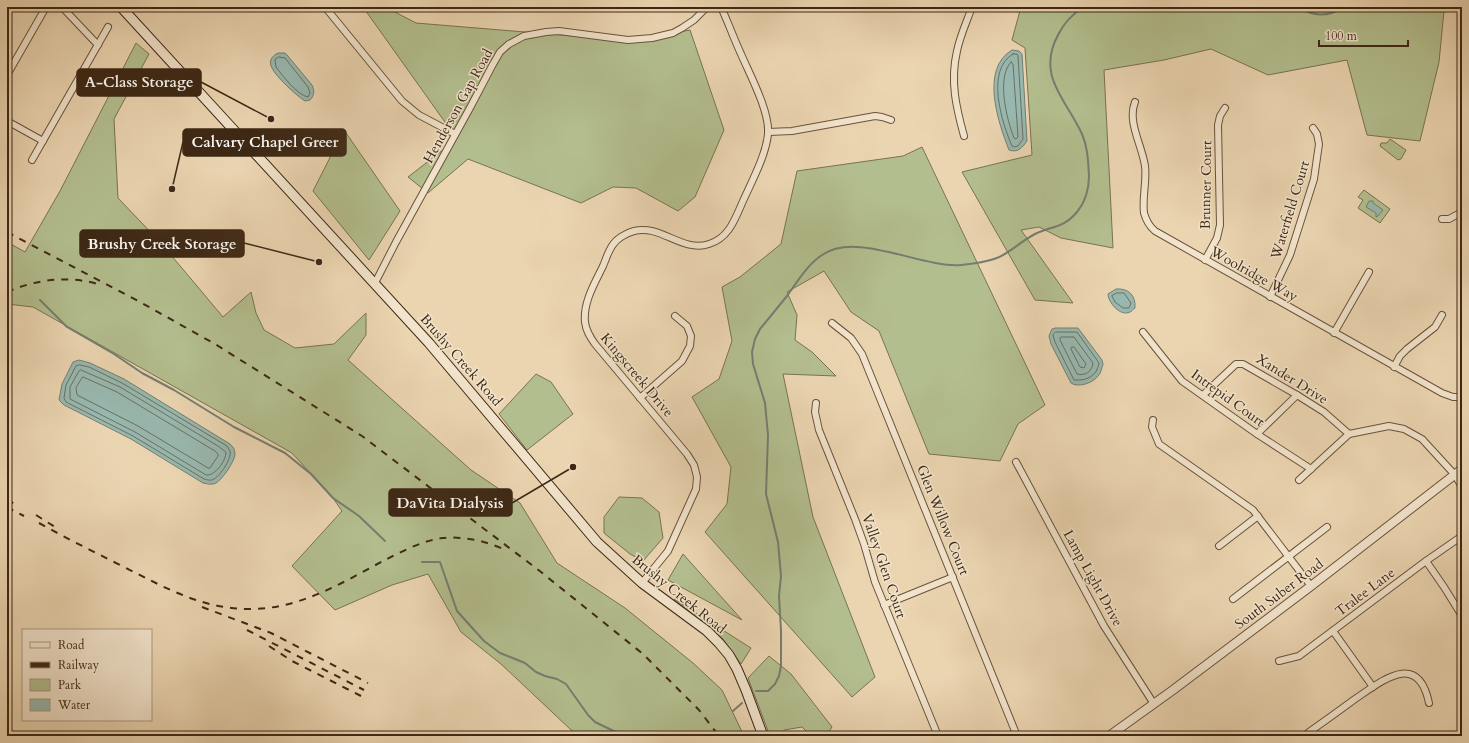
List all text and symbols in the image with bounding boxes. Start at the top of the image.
scale bar [1319,22,1408,48]
text: 100 m [1325,28,1358,44]
street label: Henderson Gap Road [419,45,498,167]
callout: A-Class Storage [77,69,201,96]
text: A-Class Storage [85,72,193,92]
callout: Calvary Chapel Greer [183,129,346,156]
text: Calvary Chapel Greer [192,132,339,152]
street label: Brunner Court [1196,140,1216,230]
street label: Waterfield Court [1266,158,1314,262]
callout: Brushy Creek Storage [80,230,244,257]
text: Brushy Creek Storage [88,234,236,254]
street label: Woolridge Way [1206,242,1302,306]
street label: Brushy Creek Road [416,310,507,411]
street label: Kingscreek Drive [596,329,678,421]
street label: Xander Drive [1252,349,1332,409]
street label: Intrepid Court [1187,365,1269,432]
street label: Glen Willow Court [912,462,974,578]
callout: DaVita Dialysis [389,489,512,516]
text: DaVita Dialysis [396,493,504,513]
street label: Valley Glen Court [857,511,911,621]
street label: Lamp Light Drive [1059,526,1127,630]
street label: Brushy Creek Road [628,550,731,638]
street label: South Suber Road [1231,554,1328,634]
street label: Tralee Lane [1331,563,1399,621]
legend [22,629,152,721]
text: Road [58,637,85,653]
text: Railway [58,657,100,673]
text: Park [58,677,82,693]
text: Water [57,697,91,713]

